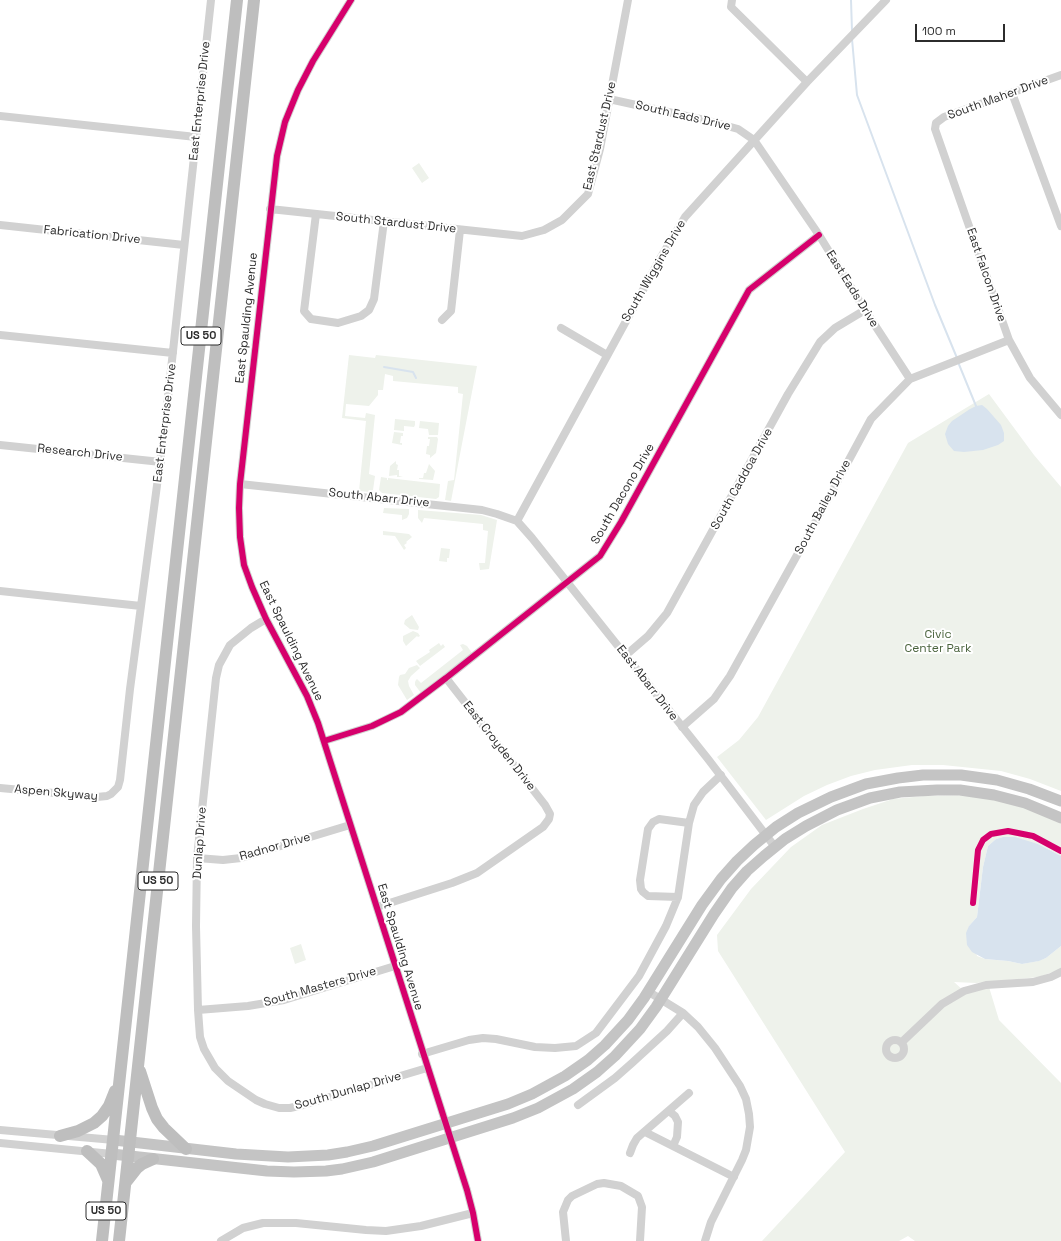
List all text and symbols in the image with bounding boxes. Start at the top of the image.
scale bar [917,16,1007,42]
text: 100 m [922,23,956,39]
street label: East Enterprise Drive [187,41,213,161]
street label: South Maher Drive [946,73,1050,123]
street label: East Stardust Drive [580,80,620,192]
street label: South Eads Drive [634,98,732,134]
street label: South Stardust Drive [335,210,457,236]
street label: South Wiggins Drive [619,217,689,325]
street label: Fabrication Drive [43,223,141,247]
street label: East Falcon Drive [963,226,1009,324]
street label: East Eads Drive [823,248,881,330]
street label: East Spaulding Avenue [233,252,261,384]
road number: US 50 [181,327,221,345]
street label: East Enterprise Drive [151,363,179,483]
street label: South Caddoa Drive [708,426,776,532]
street label: Research Drive [37,441,123,465]
street label: South Dacono Drive [588,441,658,547]
street label: South Bailey Drive [792,457,854,557]
street label: South Abarr Drive [328,486,430,510]
street label: East Spaulding Avenue [256,579,326,703]
park label: Civic Center Park [905,628,971,656]
street label: East Abarr Drive [613,643,681,723]
street label: East Croyden Drive [460,699,538,793]
street label: Aspen Skyway [14,782,98,804]
street label: Dunlap Drive [190,807,210,879]
street label: Radnor Drive [238,830,312,864]
road number: US 50 [138,872,178,890]
street label: East Spaulding Avenue [374,882,426,1012]
street label: South Masters Drive [262,964,378,1010]
street label: South Dunlap Drive [293,1069,403,1113]
road number: US 50 [86,1202,126,1220]

